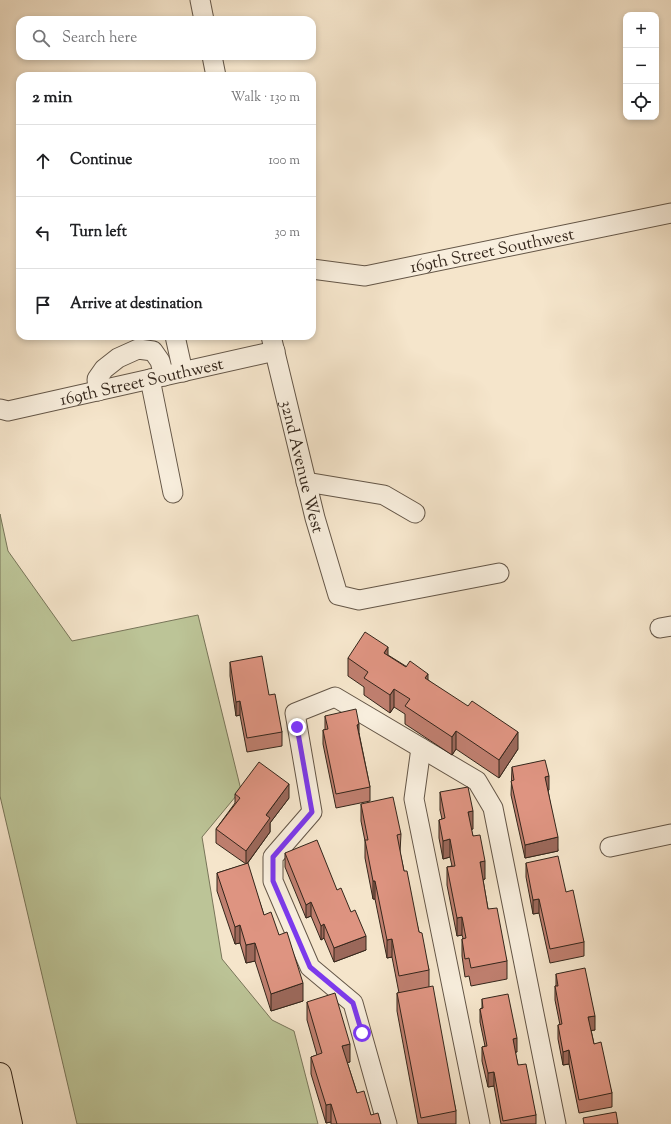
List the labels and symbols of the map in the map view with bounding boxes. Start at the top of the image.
street label: 169th Street Southwest [408,223,577,280]
street label: 169th Street Southwest [58,353,226,413]
street label: 32nd Avenue West [273,398,329,536]
route end [288,718,306,736]
route start [353,1024,371,1042]

